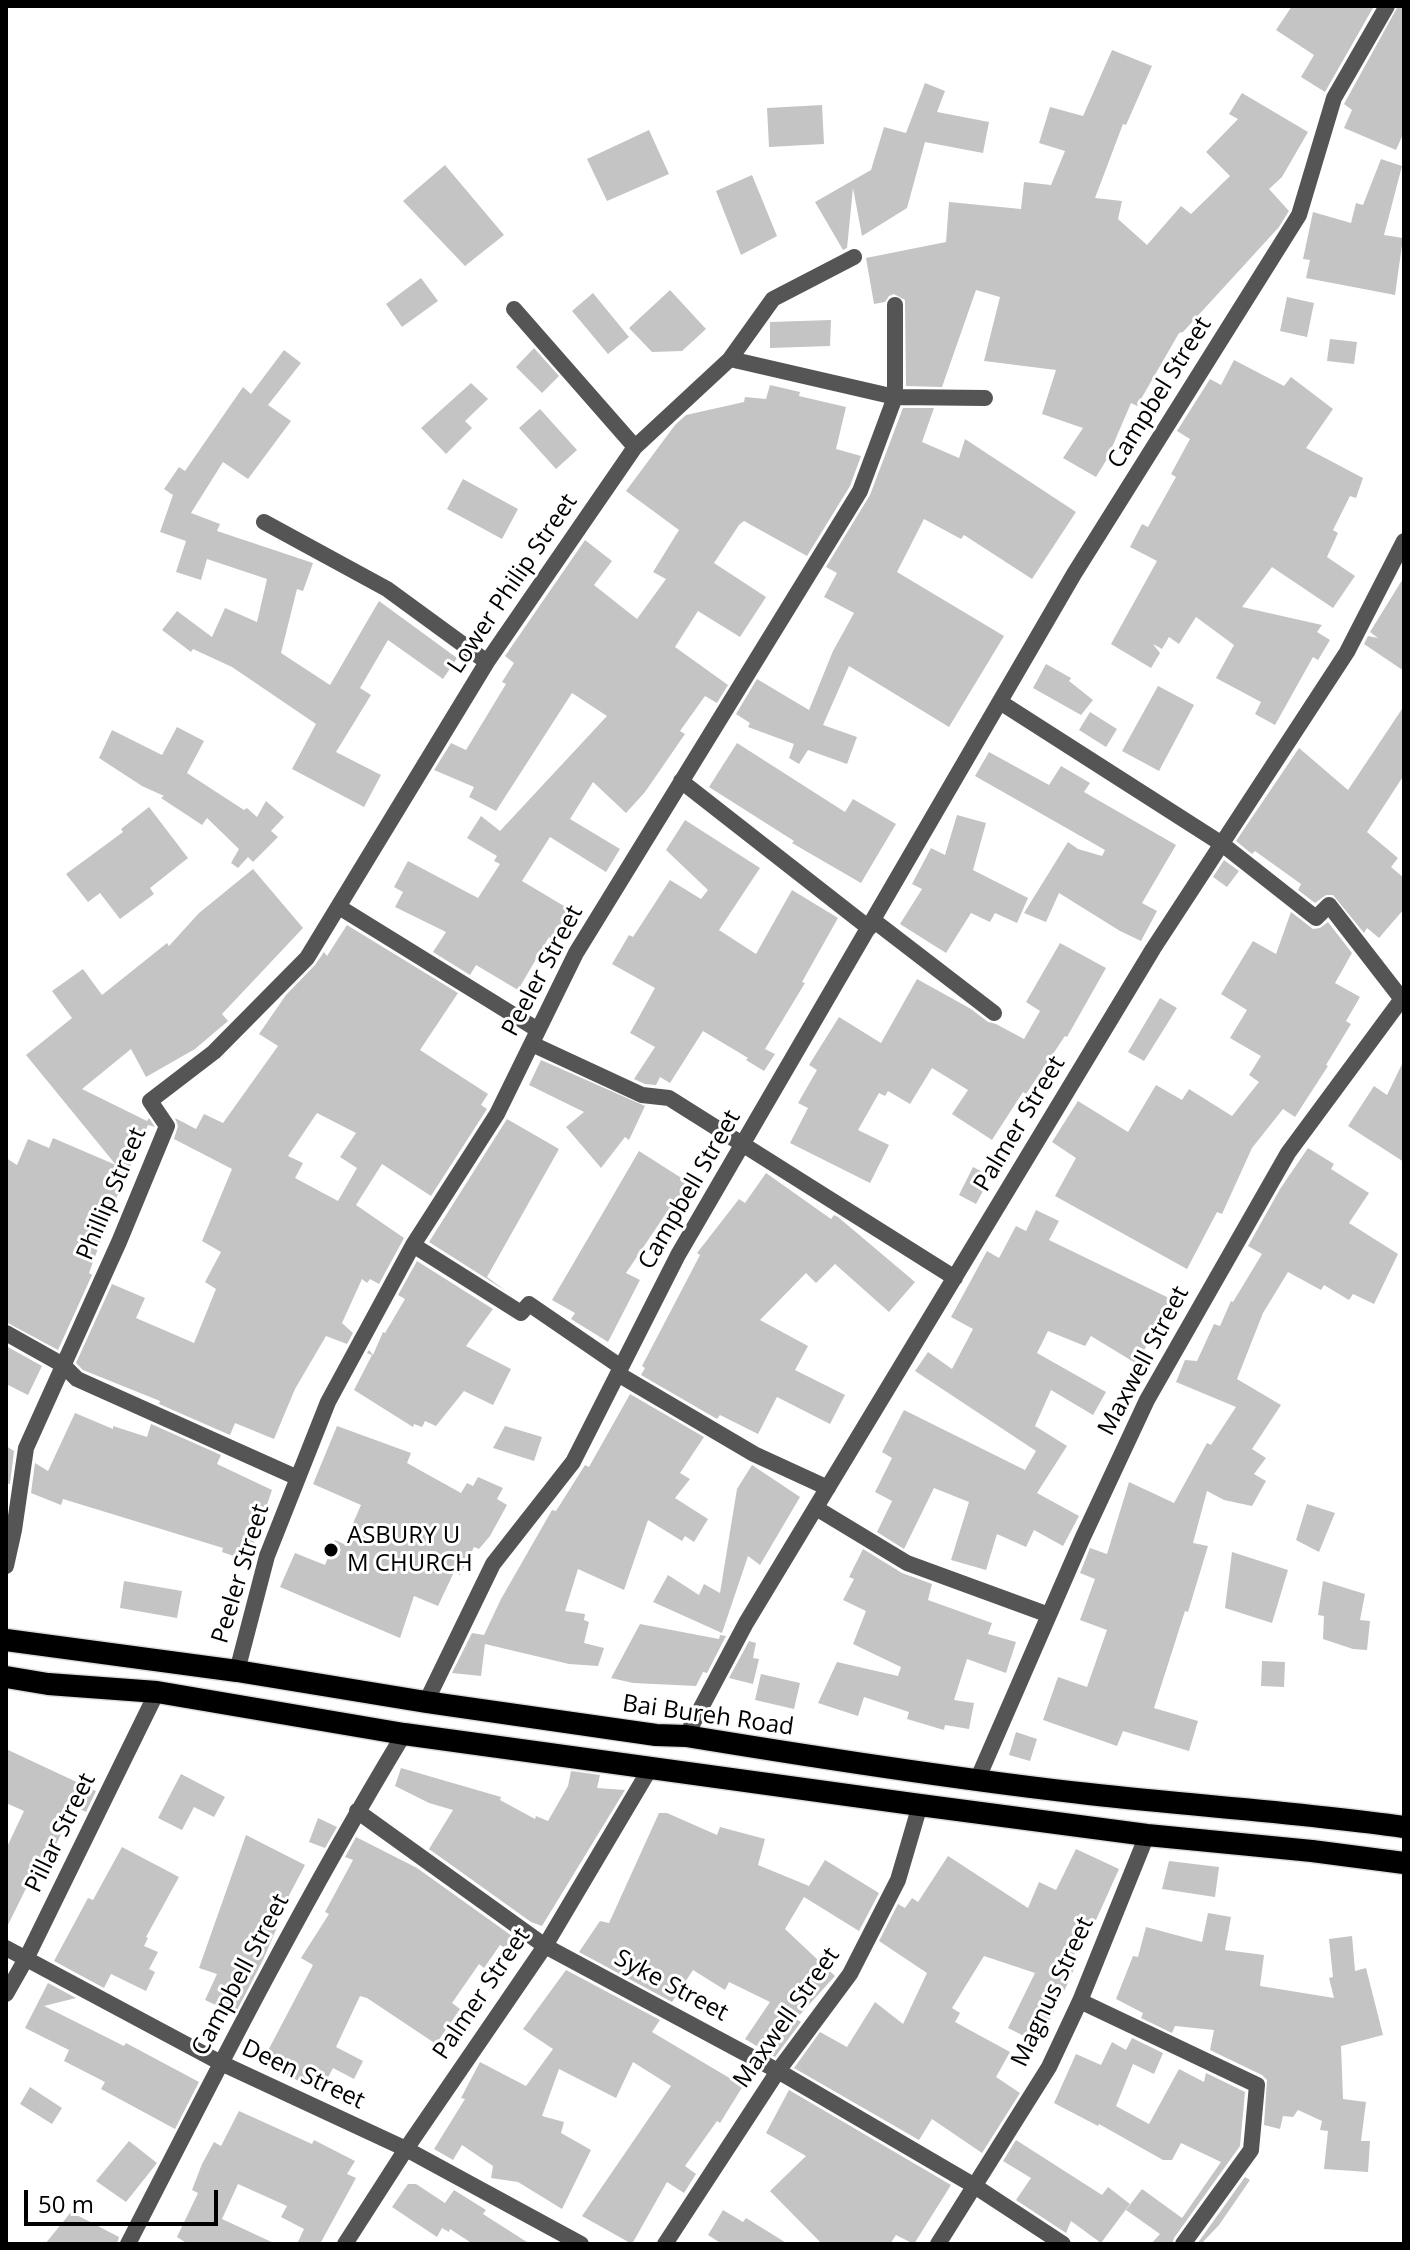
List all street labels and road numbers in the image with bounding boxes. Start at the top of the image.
street label: Campbel Street [1102,312,1218,474]
street label: Lower Philip Street [442,489,584,679]
street label: Peeler Street [496,901,590,1041]
street label: Palmer Street [968,1051,1072,1197]
street label: Campbell Street [633,1105,747,1275]
street label: Phillip Street [71,1123,153,1265]
street label: Maxwell Street [1093,1281,1195,1441]
street label: Peeler Street [206,1501,276,1647]
street label: Bai Bureh Road [620,1690,796,1742]
street label: Pillar Street [20,1769,102,1897]
street label: Campbell Street [186,1889,296,2061]
street label: Magnus Street [1006,1912,1100,2072]
street label: Palmer Street [427,1923,537,2065]
street label: Maxwell Street [728,1942,846,2094]
street label: Syke Street [609,1944,733,2028]
street label: Deen Street [237,2034,369,2116]

